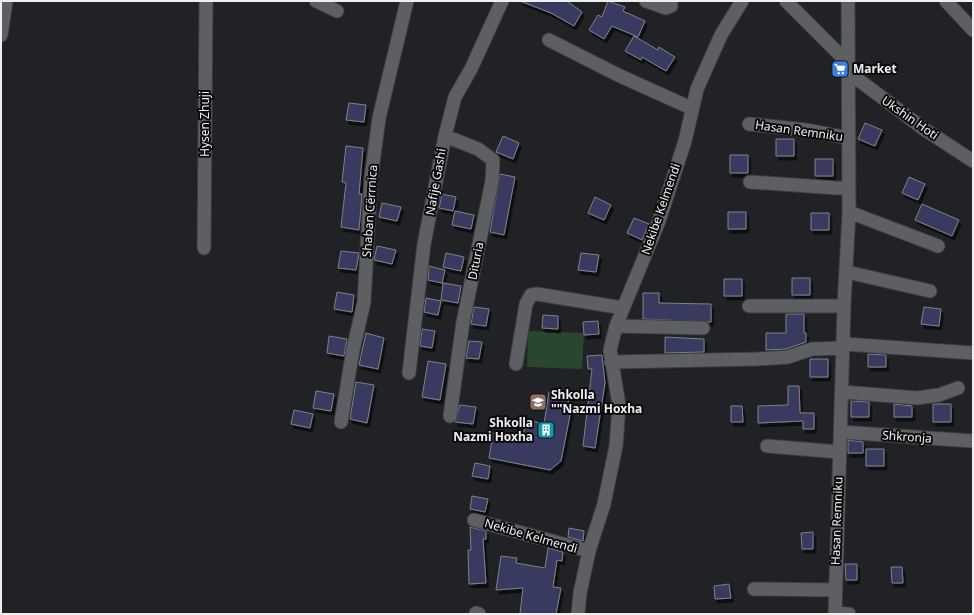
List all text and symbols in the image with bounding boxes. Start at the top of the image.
supermarket icon: Market [830,59,850,79]
place label: Market [853,60,897,77]
street label: Hysen Zhuji [196,91,213,157]
street label: Ukshin Hoti [879,92,942,143]
street label: Hasan Remniku [754,116,844,145]
street label: Nafije Gashi [421,147,450,217]
street label: Nekibe Kelmendi [637,161,684,257]
street label: Shaban Cërrnica [358,164,381,258]
street label: Dituria [464,240,488,281]
place label: Shkolla ""Nazmi Hoxha [551,386,642,417]
school or university icon: Shkolla ""Nazmi Hoxha [528,392,548,412]
place label: Shkolla Nazmi Hoxha [453,414,533,445]
building icon: Shkolla Nazmi Hoxha [536,420,556,440]
street label: Shkronja [882,426,932,447]
street label: Hasan Remniku [826,476,847,565]
street label: Nekibe Kelmendi [483,514,580,557]

